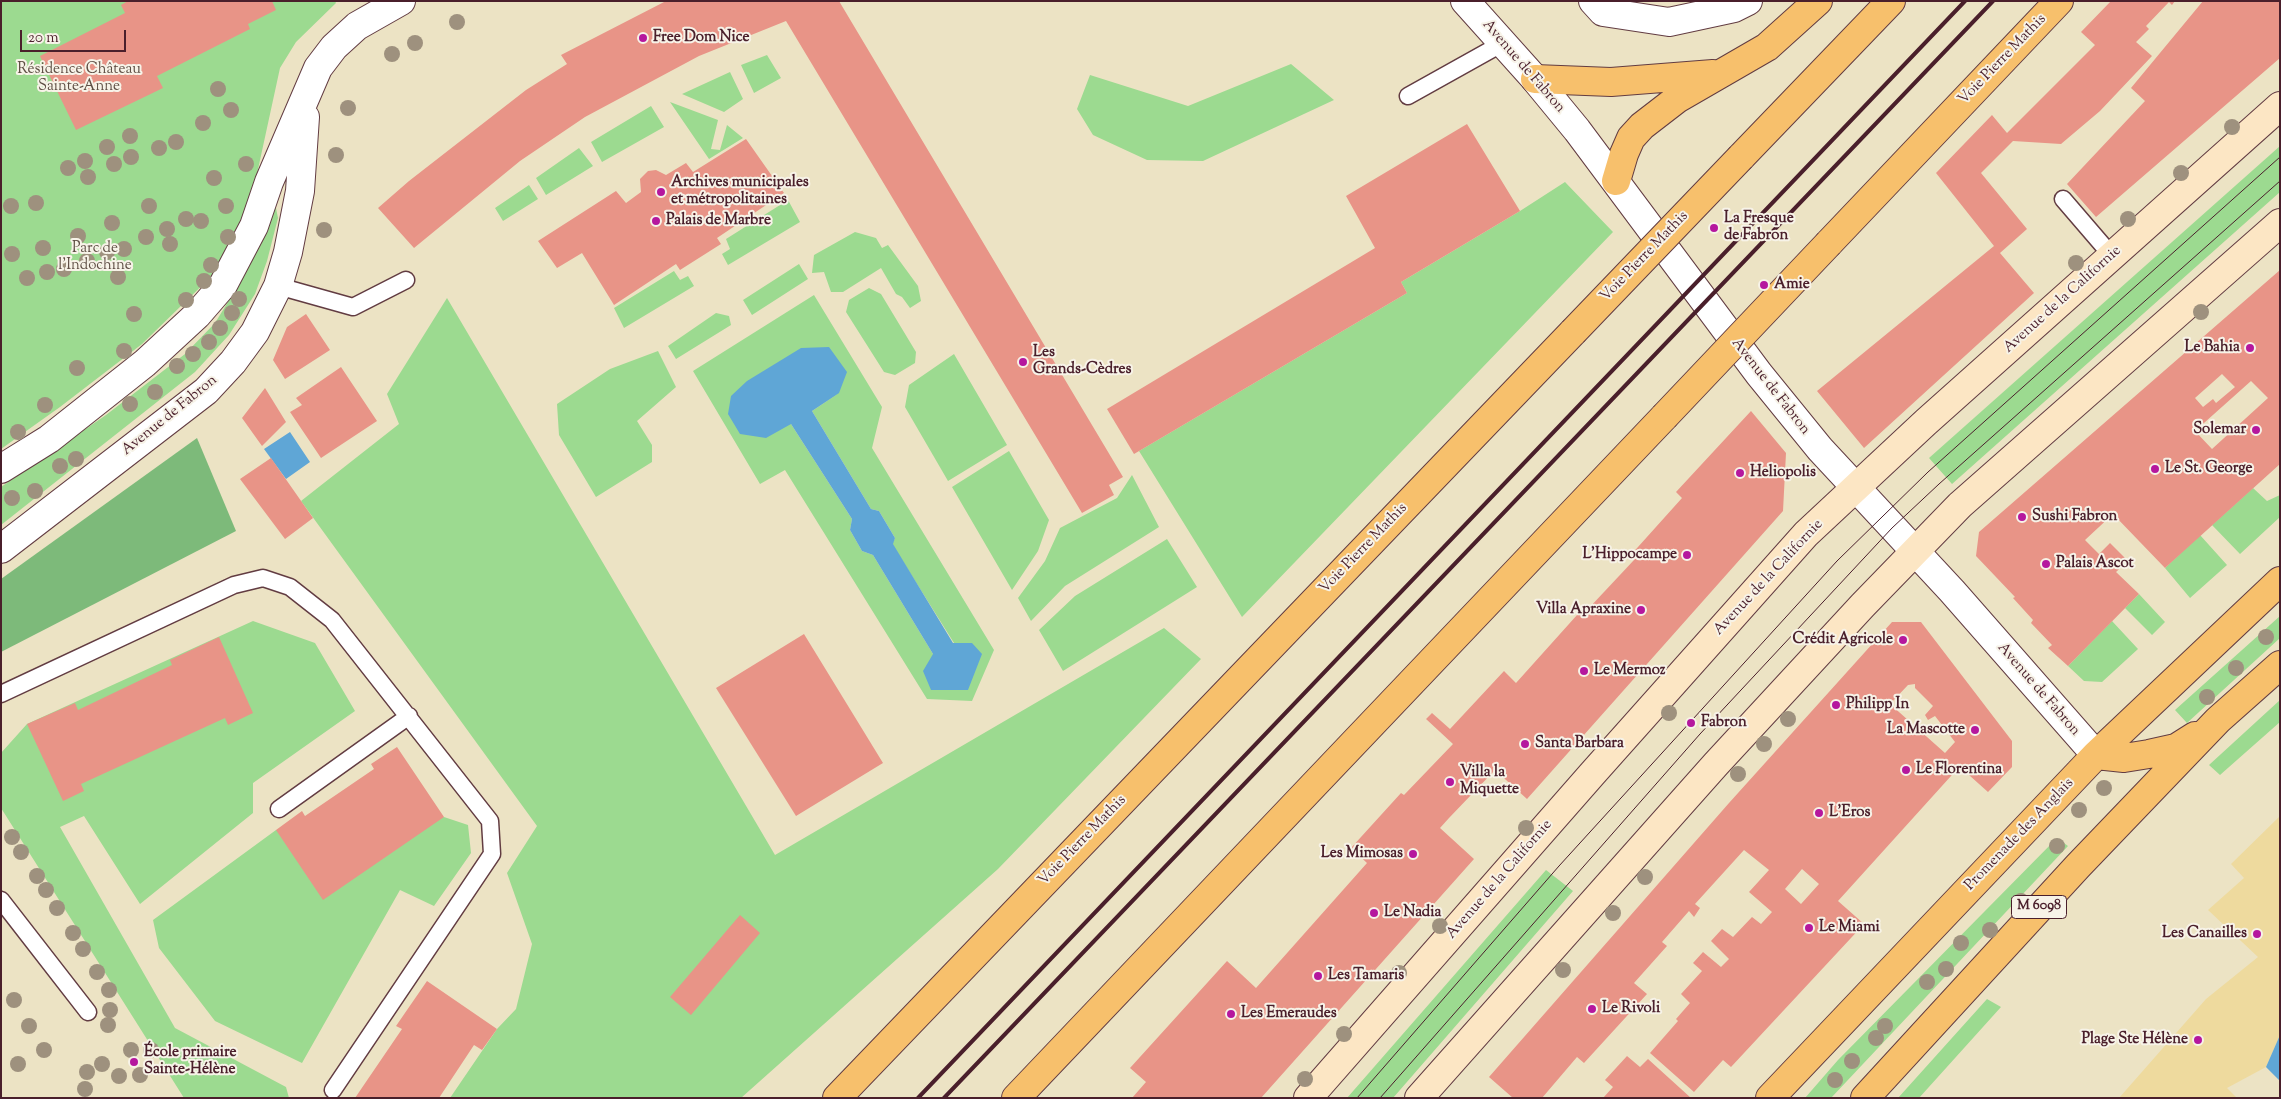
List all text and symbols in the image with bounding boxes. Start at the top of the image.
street label: Voie Pierre Mathis [1955,11,2051,109]
street label: Avenue de Fabron [1478,17,1568,117]
scale bar [22,20,129,52]
text: 20 m [28,28,59,49]
place label: Free Dom Nice [653,29,749,47]
marker: Free Dom Nice [637,32,649,44]
park label: Résidence Château Sainte-Anne [17,61,141,96]
place label: Archives municipales et métropolitaines [671,174,809,209]
marker: Archives municipales et métropolitaines [655,186,667,198]
street label: Voie Pierre Mathis [1597,208,1693,306]
place label: La Fresque de Fabron [1724,210,1794,245]
place label: Palais de Marbre [666,212,771,230]
marker: Palais de Marbre [650,215,662,227]
marker: La Fresque de Fabron [1708,222,1720,234]
park label: Parc de l'Indochine [58,240,132,275]
street label: Avenue de la Californie [2000,242,2126,358]
place label: Amie [1774,276,1810,294]
marker: Amie [1758,279,1770,291]
street label: Avenue de Fabron [1727,335,1813,439]
place label: Le Bahia [2184,339,2240,357]
marker: Le Bahia [2244,342,2256,354]
place label: Les Grands-Cèdres [1033,344,1131,379]
marker: Les Grands-Cèdres [1017,356,1029,368]
street label: Avenue de Fabron [119,372,221,460]
place label: Solemar [2193,421,2246,439]
marker: Solemar [2250,424,2262,436]
place label: Le St. George [2165,460,2253,478]
marker: Le St. George [2149,463,2161,475]
place label: Heliopolis [1750,464,1816,482]
marker: Heliopolis [1734,467,1746,479]
street label: Voie Pierre Mathis [1316,500,1412,598]
place label: Sushi Fabron [2032,508,2117,526]
marker: Sushi Fabron [2016,511,2028,523]
street label: Avenue de la Californie [1711,516,1827,640]
place label: L'Hippocampe [1582,546,1677,564]
marker: L'Hippocampe [1681,549,1693,561]
place label: Palais Ascot [2056,555,2134,573]
marker: Palais Ascot [2040,558,2052,570]
place label: Villa Apraxine [1536,601,1631,619]
marker: Villa Apraxine [1635,604,1647,616]
place label: Crédit Agricole [1793,631,1893,649]
marker: Crédit Agricole [1897,634,1909,646]
street label: Avenue de Fabron [1993,640,2083,740]
place label: Le Mermoz [1594,662,1666,680]
marker: Le Mermoz [1578,665,1590,677]
place label: Philipp In [1846,696,1909,714]
marker: Philipp In [1830,699,1842,711]
place label: Fabron [1701,714,1747,732]
marker: Fabron [1685,717,1697,729]
place label: La Mascotte [1887,721,1965,739]
marker: La Mascotte [1969,724,1981,736]
place label: Santa Barbara [1535,735,1624,753]
marker: Santa Barbara [1519,738,1531,750]
place label: Le Florentina [1916,761,2002,779]
place label: Villa la Miquette [1460,764,1519,799]
marker: Le Florentina [1900,764,1912,776]
street label: Promenade des Anglais [1962,775,2078,895]
marker: Villa la Miquette [1444,776,1456,788]
street label: Voie Pierre Mathis [1035,792,1131,890]
place label: L'Eros [1829,804,1870,822]
marker: L'Eros [1813,807,1825,819]
street label: Avenue de la Californie [1443,817,1557,943]
place label: Les Mimosas [1321,845,1403,863]
marker: Les Mimosas [1407,848,1419,860]
road number: M 6098 [2012,896,2066,919]
place label: Le Nadia [1384,904,1441,922]
marker: Le Nadia [1368,907,1380,919]
place label: Le Miami [1819,919,1880,937]
marker: Le Miami [1803,922,1815,934]
place label: Les Canailles [2162,925,2247,943]
marker: Les Canailles [2251,928,2263,940]
place label: Les Tamaris [1328,967,1404,985]
marker: Les Tamaris [1312,970,1324,982]
place label: Le Rivoli [1602,1000,1660,1018]
marker: Le Rivoli [1586,1003,1598,1015]
place label: Les Emeraudes [1241,1005,1337,1023]
marker: Les Emeraudes [1225,1008,1237,1020]
place label: Plage Ste Hélène [2081,1031,2188,1049]
marker: Plage Ste Hélène [2192,1034,2204,1046]
place label: École primaire Sainte-Hélène [144,1044,237,1079]
marker: École primaire Sainte-Hélène [128,1056,140,1068]

